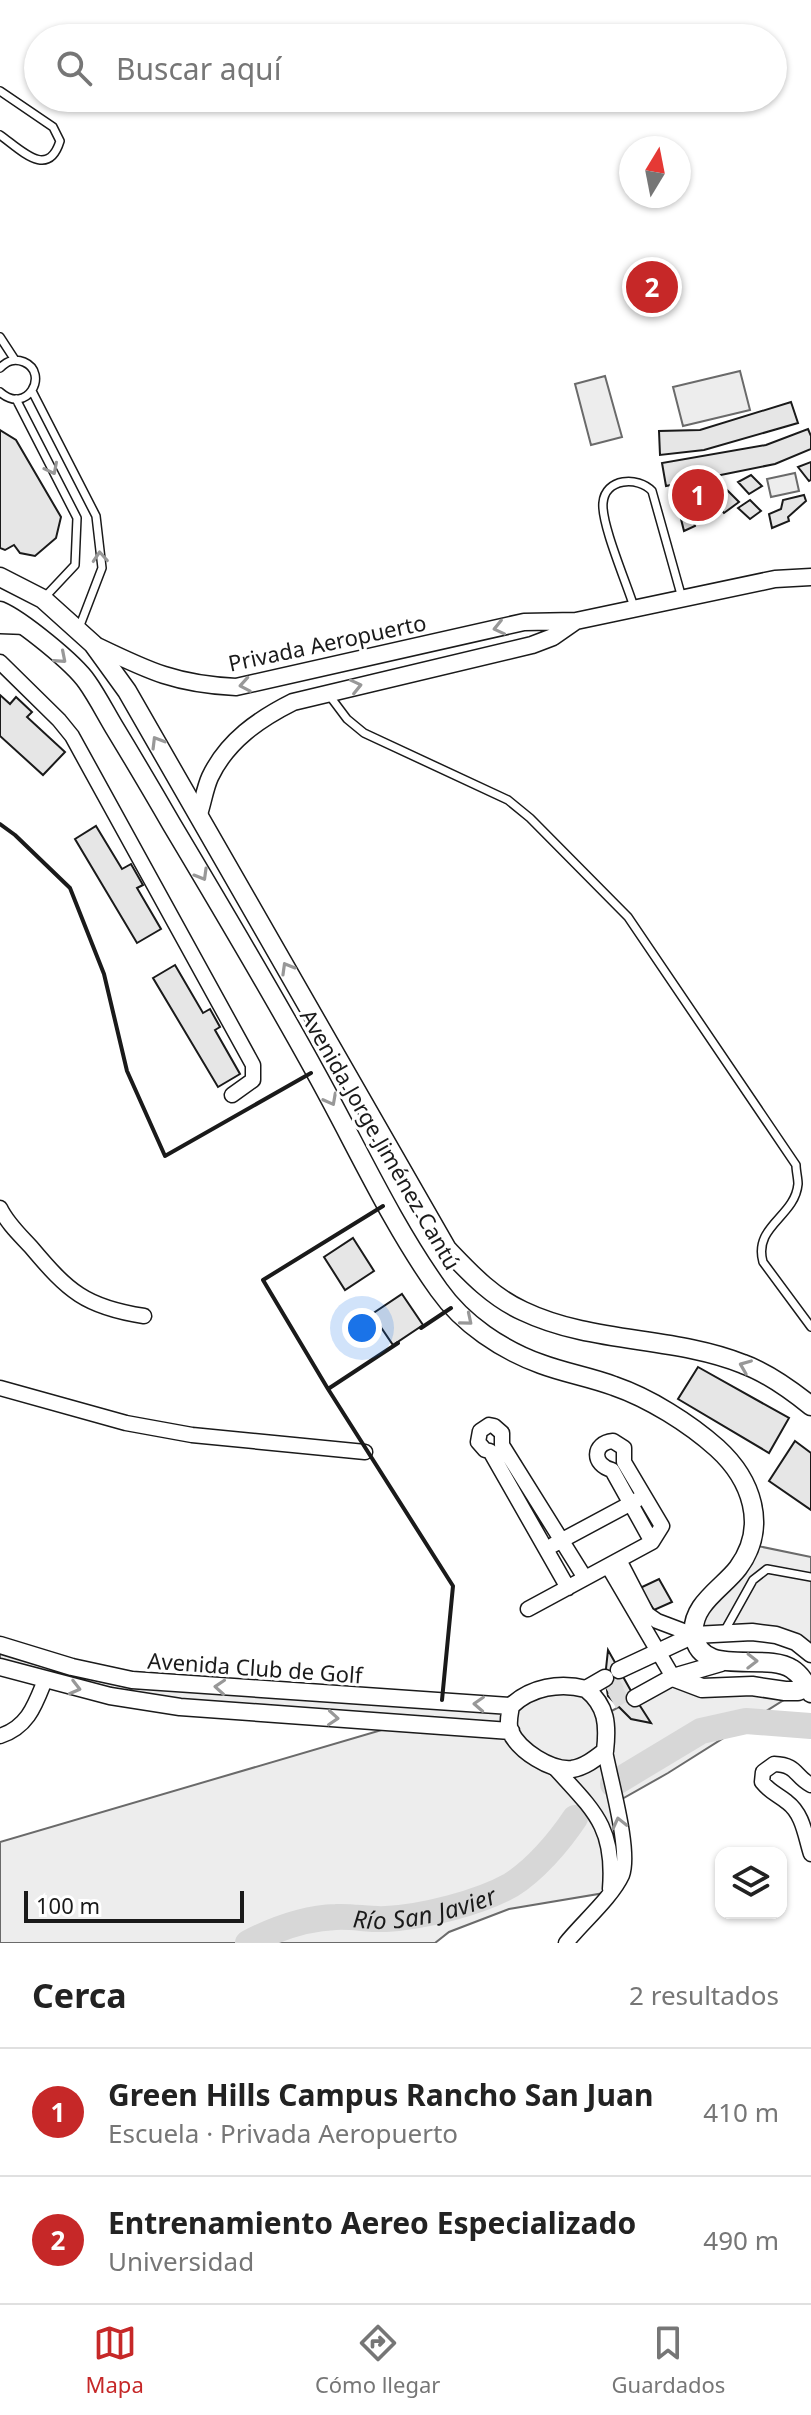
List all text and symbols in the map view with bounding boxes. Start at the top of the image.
search box [24,24,787,112]
icon: search [52,46,96,90]
text: Buscar aquí [116,48,281,89]
north arrow [619,136,691,208]
pin: 2 [626,257,678,317]
one-way arrow [42,460,57,475]
pin: 1 [672,465,724,525]
one-way arrow [92,550,109,563]
street label: Privada Aeropuerto [225,606,429,678]
one-way arrow [492,619,506,636]
one-way arrow [52,648,67,662]
one-way arrow [238,675,252,692]
one-way arrow [349,679,363,696]
one-way arrow [151,736,167,751]
one-way arrow [192,866,208,881]
one-way arrow [281,962,297,976]
street label: Avenida Jorge Jiménez Cantú [294,1003,468,1275]
one-way arrow [321,1092,337,1106]
your location [342,1308,382,1348]
one-way arrow [458,1310,473,1325]
one-way arrow [739,1359,753,1375]
street label: Avenida Club de Golf [147,1645,365,1690]
one-way arrow [746,1653,759,1670]
one-way arrow [68,1678,81,1695]
one-way arrow [213,1679,226,1696]
one-way arrow [472,1696,485,1713]
one-way arrow [327,1709,340,1726]
one-way arrow [611,1816,628,1830]
map controls [715,1847,787,1919]
button: layers [715,1847,787,1919]
water label: Río San Javier [352,1877,502,1936]
scale bar [24,1887,244,1923]
text: 100 m [36,1890,100,1920]
text: Cerca [32,1972,127,2018]
text: 2 resultados [629,1977,779,2013]
text: Green Hills Campus Rancho San Juan [108,2074,654,2115]
text: 1 [51,2094,65,2130]
text: 410 m [703,2094,779,2130]
text: Escuela · Privada Aeropuerto [108,2115,458,2151]
text: Entrenamiento Aereo Especializado [108,2202,636,2243]
text: 2 [51,2222,65,2258]
text: 490 m [703,2222,779,2258]
text: Universidad [108,2243,254,2279]
tab: Mapa [86,2321,144,2399]
tab: Cómo llegar [315,2321,440,2399]
tab: Guardados [612,2321,725,2399]

